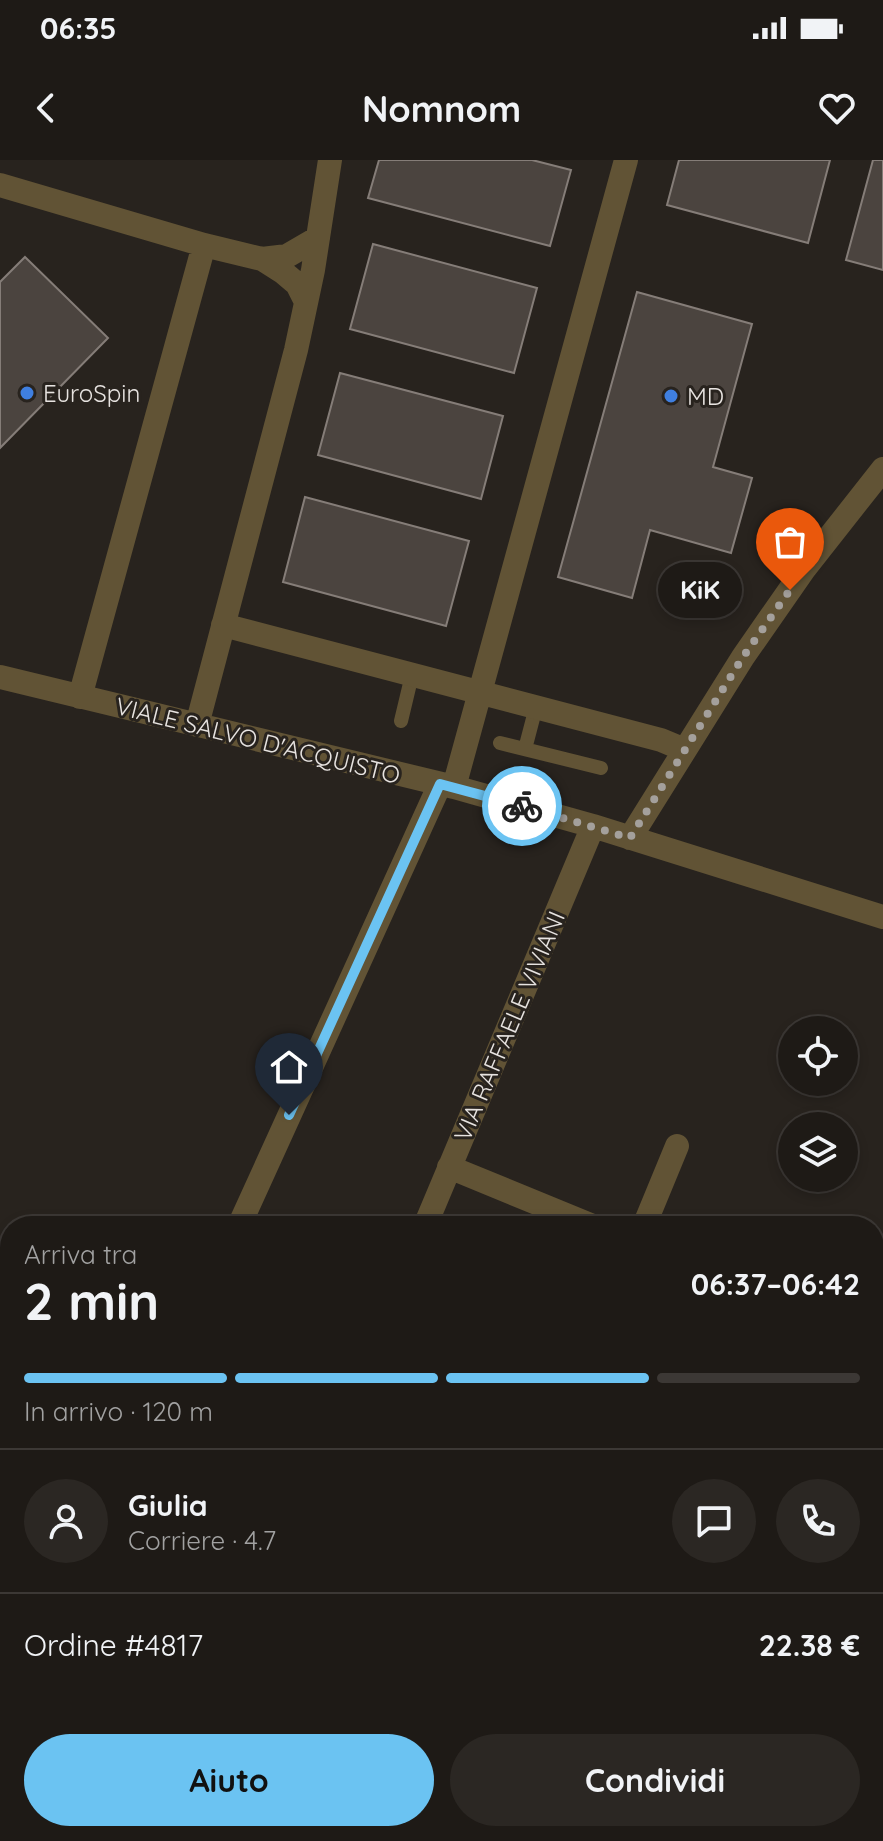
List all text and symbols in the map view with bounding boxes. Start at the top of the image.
text: 06:35 [40,9,117,47]
icon: back [24,86,68,130]
text: Nomnom [362,86,521,131]
icon: heart [815,86,859,130]
place label: EuroSpin [43,378,140,408]
place label: MD [687,381,724,411]
marker: EuroSpin [18,384,36,402]
marker: MD [662,387,680,405]
pin [756,508,824,590]
icon: bag [768,520,812,564]
callout: KiK [658,562,742,618]
text: KiK [680,573,720,606]
street label: VIALE SALVO D'ACQUISTO [113,690,403,790]
courier [482,766,562,846]
icon: bike [500,784,544,828]
street label: VIA RAFFAELE VIVIANI [447,906,571,1146]
map controls [778,1016,858,1192]
button: locate [778,1016,858,1096]
pin [255,1033,323,1115]
icon: home [267,1045,311,1089]
button: layers [778,1112,858,1192]
text: Arriva tra [24,1238,137,1271]
text: 06:37–06:42 [691,1265,860,1303]
text: 2 min [24,1268,159,1333]
text: In arrivo · 120 m [24,1395,213,1428]
button: person [24,1479,108,1563]
button: chat [672,1479,756,1563]
button: phone [776,1479,860,1563]
text: Giulia [128,1486,208,1524]
text: Corriere · 4.7 [128,1524,276,1557]
text: Ordine #4817 [24,1626,203,1664]
text: 22.38 € [759,1626,860,1664]
button: Aiuto [24,1734,434,1826]
button: Condividi [450,1734,860,1826]

